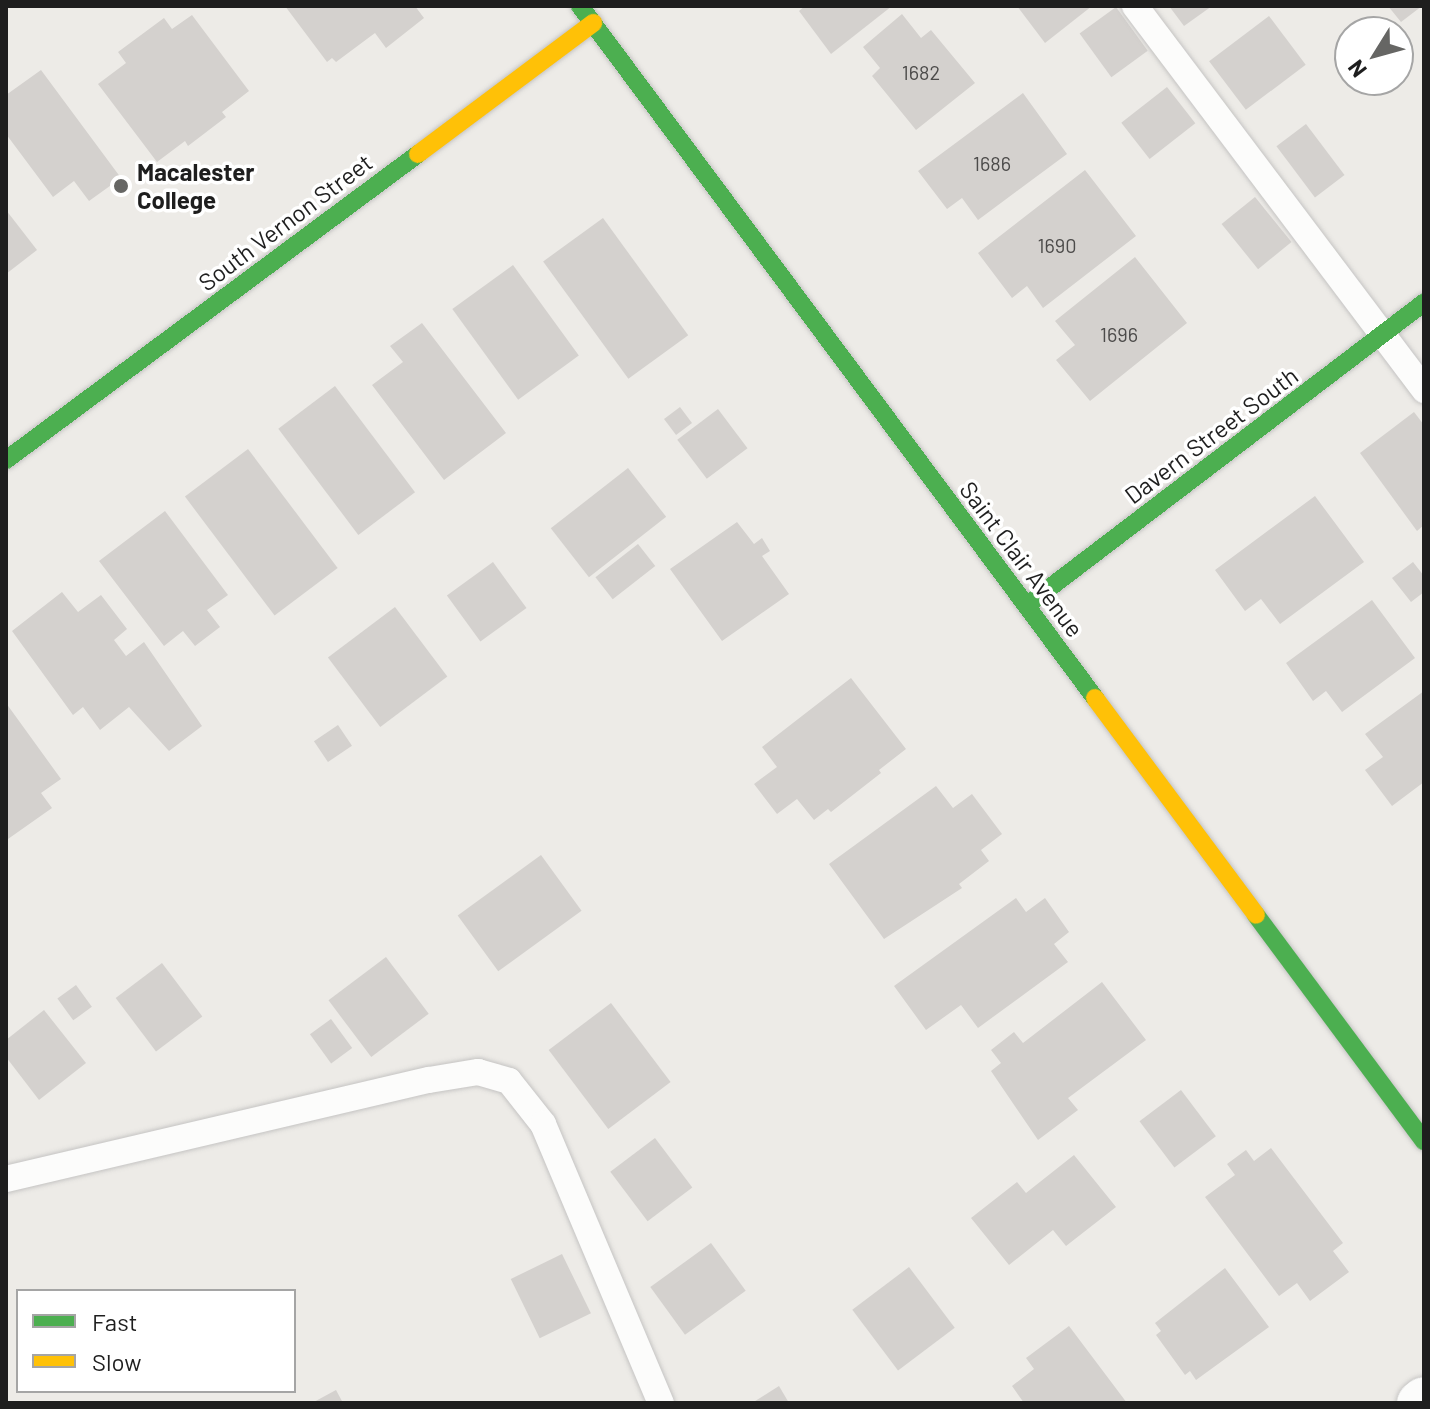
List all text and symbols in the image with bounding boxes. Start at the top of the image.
north arrow [1334,16,1414,96]
text: N [1342,56,1371,83]
house number: 1682 [902,60,940,84]
street label: South Vernon Street [192,147,378,297]
house number: 1686 [973,151,1011,175]
place label: Macalester College [137,158,254,214]
marker: Macalester College [112,177,130,195]
house number: 1690 [1037,233,1077,257]
house number: 1696 [1100,322,1138,346]
street label: Davern Street South [1119,361,1303,509]
street label: Saint Clair Avenue [954,476,1090,642]
legend [16,1289,296,1393]
text: Fast [92,1307,137,1336]
text: Slow [92,1347,141,1376]

